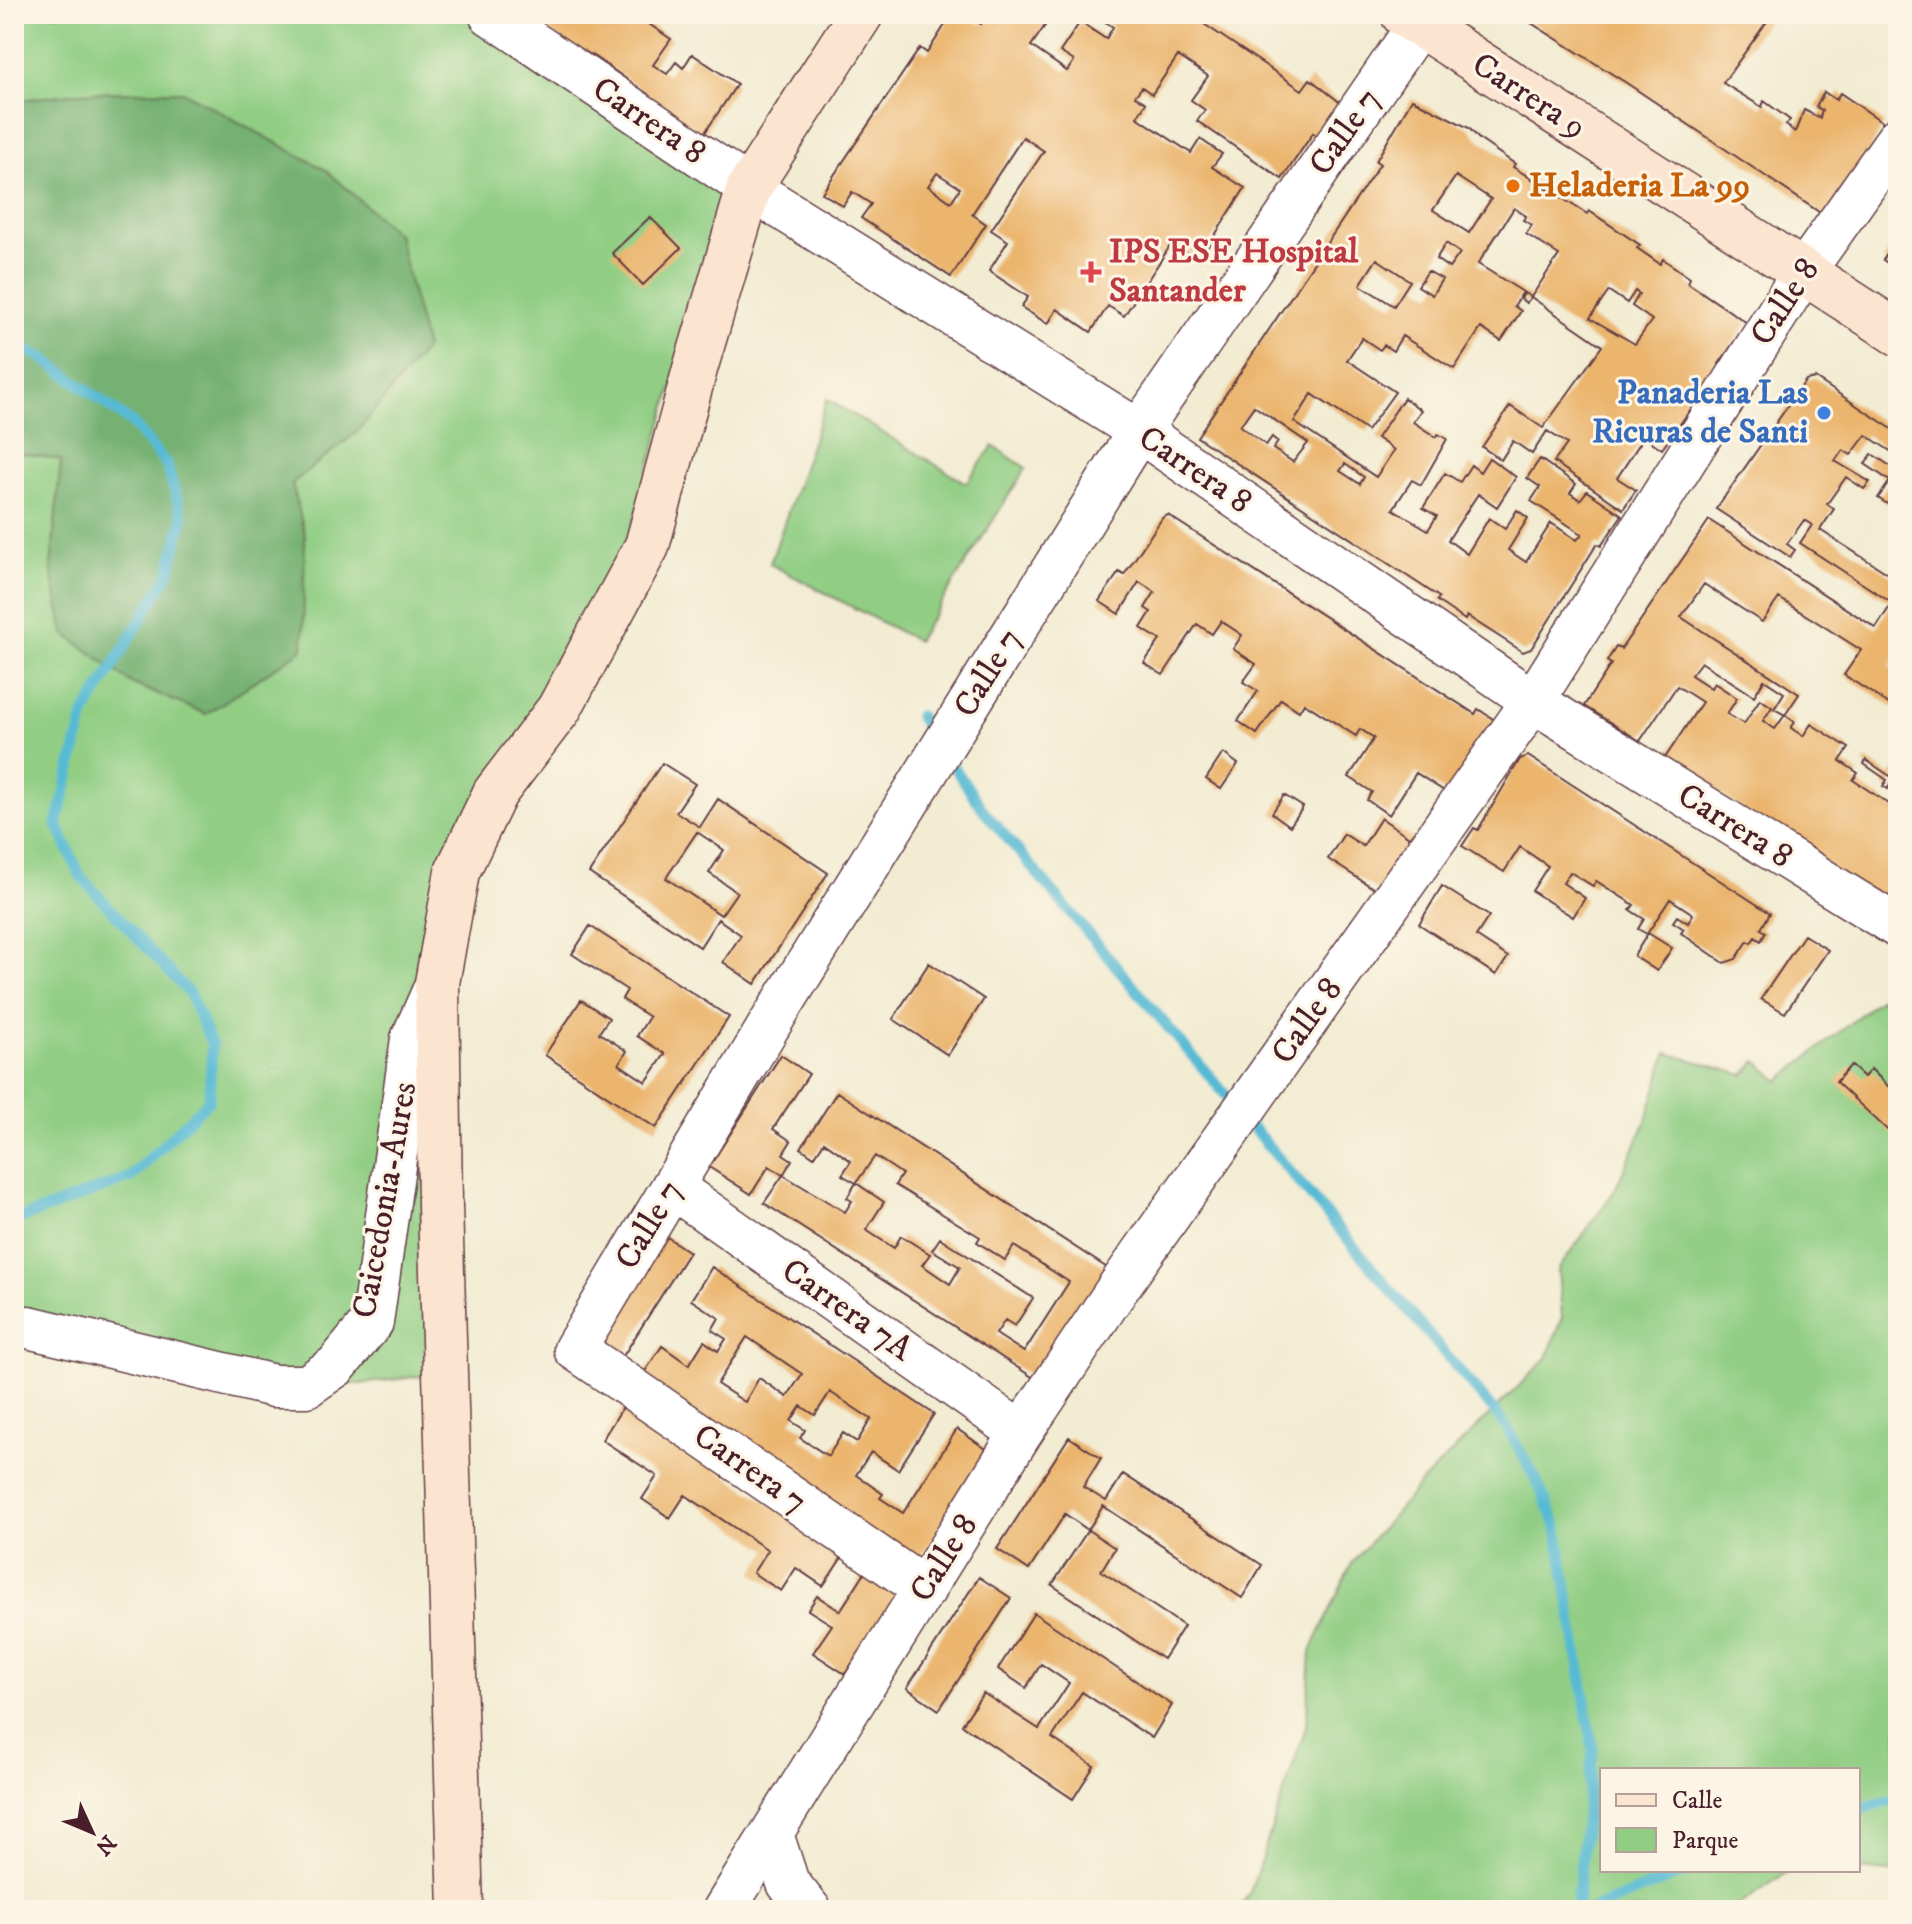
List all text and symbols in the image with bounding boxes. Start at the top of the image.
street label: Carrera 9 [1464,44,1594,148]
street label: Carrera 8 [584,68,714,174]
street label: Calle 7 [1300,80,1390,184]
place label: Heladeria La 99 [1529,165,1750,207]
marker: Heladeria La 99 [1504,177,1522,195]
place label: IPS ESE Hospital Santander [1109,231,1359,312]
street label: Calle 8 [1741,250,1829,354]
marker: IPS ESE Hospital Santander [1080,261,1102,283]
place label: Panaderia Las Ricuras de Santi [1592,372,1808,453]
marker: Panaderia Las Ricuras de Santi [1815,404,1833,422]
street label: Carrera 8 [1130,417,1260,523]
street label: Calle 7 [945,621,1031,725]
street label: Carrera 8 [1670,774,1800,878]
street label: Calle 8 [1262,970,1352,1072]
street label: Caicedonia-Aures [344,1079,426,1321]
street label: Calle 7 [606,1173,692,1277]
street label: Carrera 7A [773,1250,921,1371]
street label: Carrera 7 [685,1415,815,1523]
street label: Calle 8 [901,1506,987,1610]
legend [1600,1768,1860,1872]
text: Calle [1672,1786,1722,1816]
north arrow [52,1792,132,1872]
text: Parque [1672,1826,1738,1856]
text: N [89,1829,121,1861]

